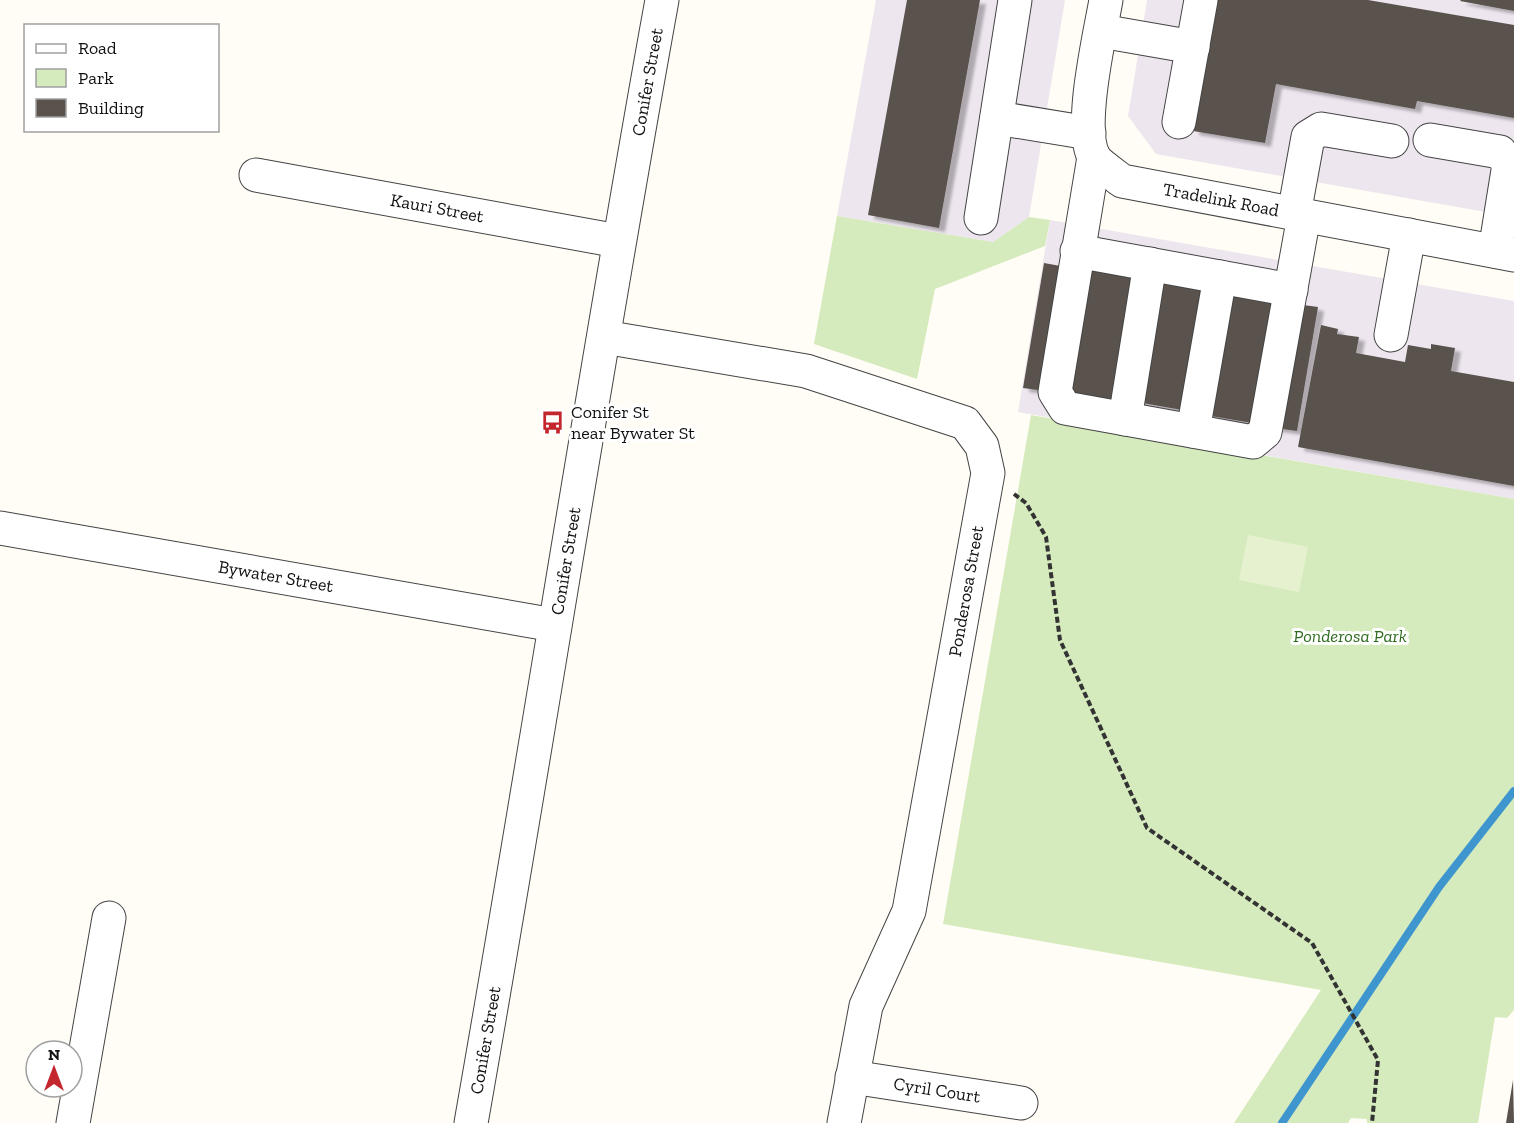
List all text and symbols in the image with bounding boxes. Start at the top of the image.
legend [24,24,219,132]
street label: Conifer Street [627,26,668,137]
text: Road [78,37,117,59]
text: Park [78,67,114,89]
text: Building [78,97,144,119]
street label: Tradelink Road [1161,178,1281,221]
street label: Kauri Street [389,189,486,227]
place label: Conifer St near Bywater St [571,401,695,444]
bus stop icon: Conifer St near Bywater St [540,409,566,435]
street label: Conifer Street [546,505,586,617]
street label: Ponderosa Street [944,523,988,658]
street label: Bywater Street [217,555,335,597]
park label: Ponderosa Park [1293,625,1407,647]
street label: Conifer Street [465,984,506,1096]
north arrow [24,1039,84,1099]
text: N [48,1045,60,1064]
street label: Cyril Court [892,1073,982,1108]

